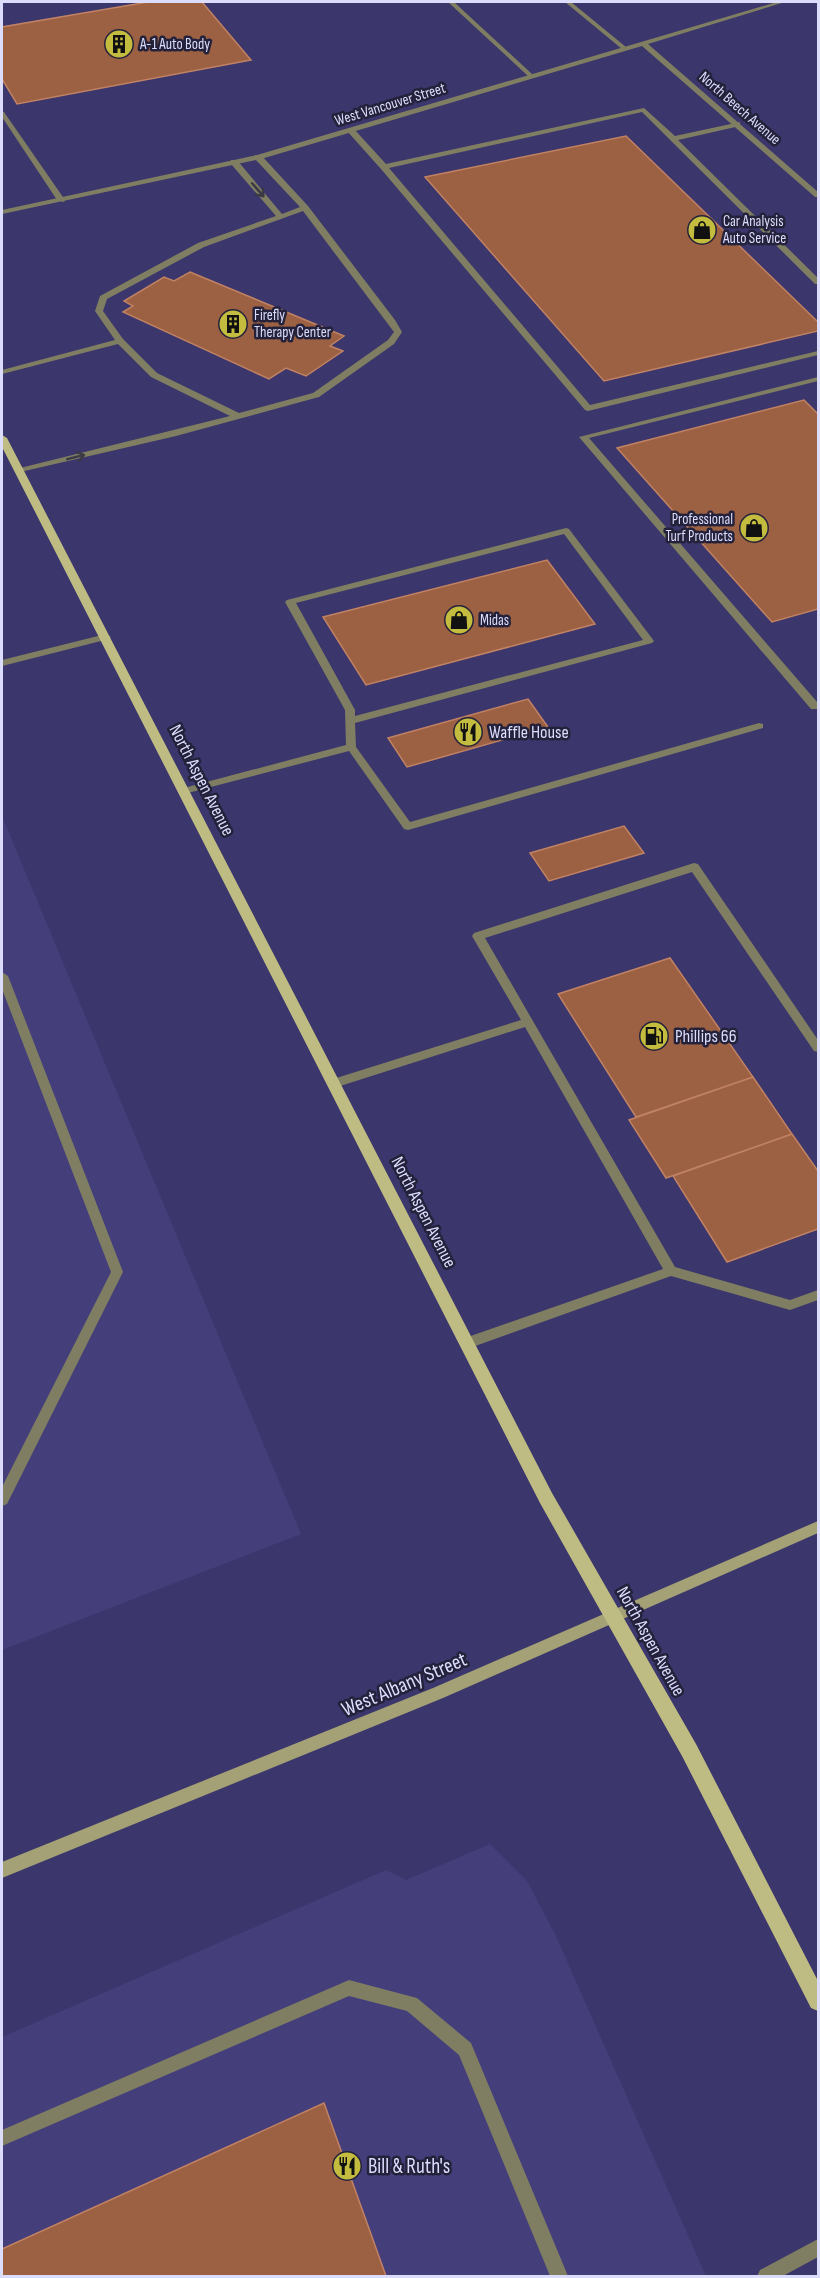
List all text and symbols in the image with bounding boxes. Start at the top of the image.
building icon: A-1 Auto Body [103,28,135,60]
place label: A-1 Auto Body [139,35,210,54]
street label: North Beech Avenue [695,68,784,149]
street label: West Vancouver Street [332,78,448,130]
one-way arrow [251,182,265,197]
place label: Car Analysis Auto Service [722,212,786,248]
shop icon: Car Analysis Auto Service [686,214,718,246]
place label: Firefly Therapy Center [254,306,332,342]
building icon: Firefly Therapy Center [217,308,249,340]
one-way arrow [66,451,85,463]
place label: Professional Turf Products [666,510,733,546]
shop icon: Professional Turf Products [738,512,770,544]
shop icon: Midas [443,604,475,636]
place label: Midas [480,611,509,630]
restaurant icon: Waffle House [452,716,484,748]
street label: North Aspen Avenue [165,721,239,839]
place label: Waffle House [489,722,569,743]
fuel station icon: Phillips 66 [638,1020,670,1052]
place label: Phillips 66 [675,1026,737,1047]
street label: North Aspen Avenue [387,1153,461,1271]
street label: North Aspen Avenue [612,1583,689,1700]
street label: West Albany Street [338,1647,471,1722]
restaurant icon: Bill & Ruth's [331,2150,363,2182]
place label: Bill & Ruth's [368,2154,450,2179]

